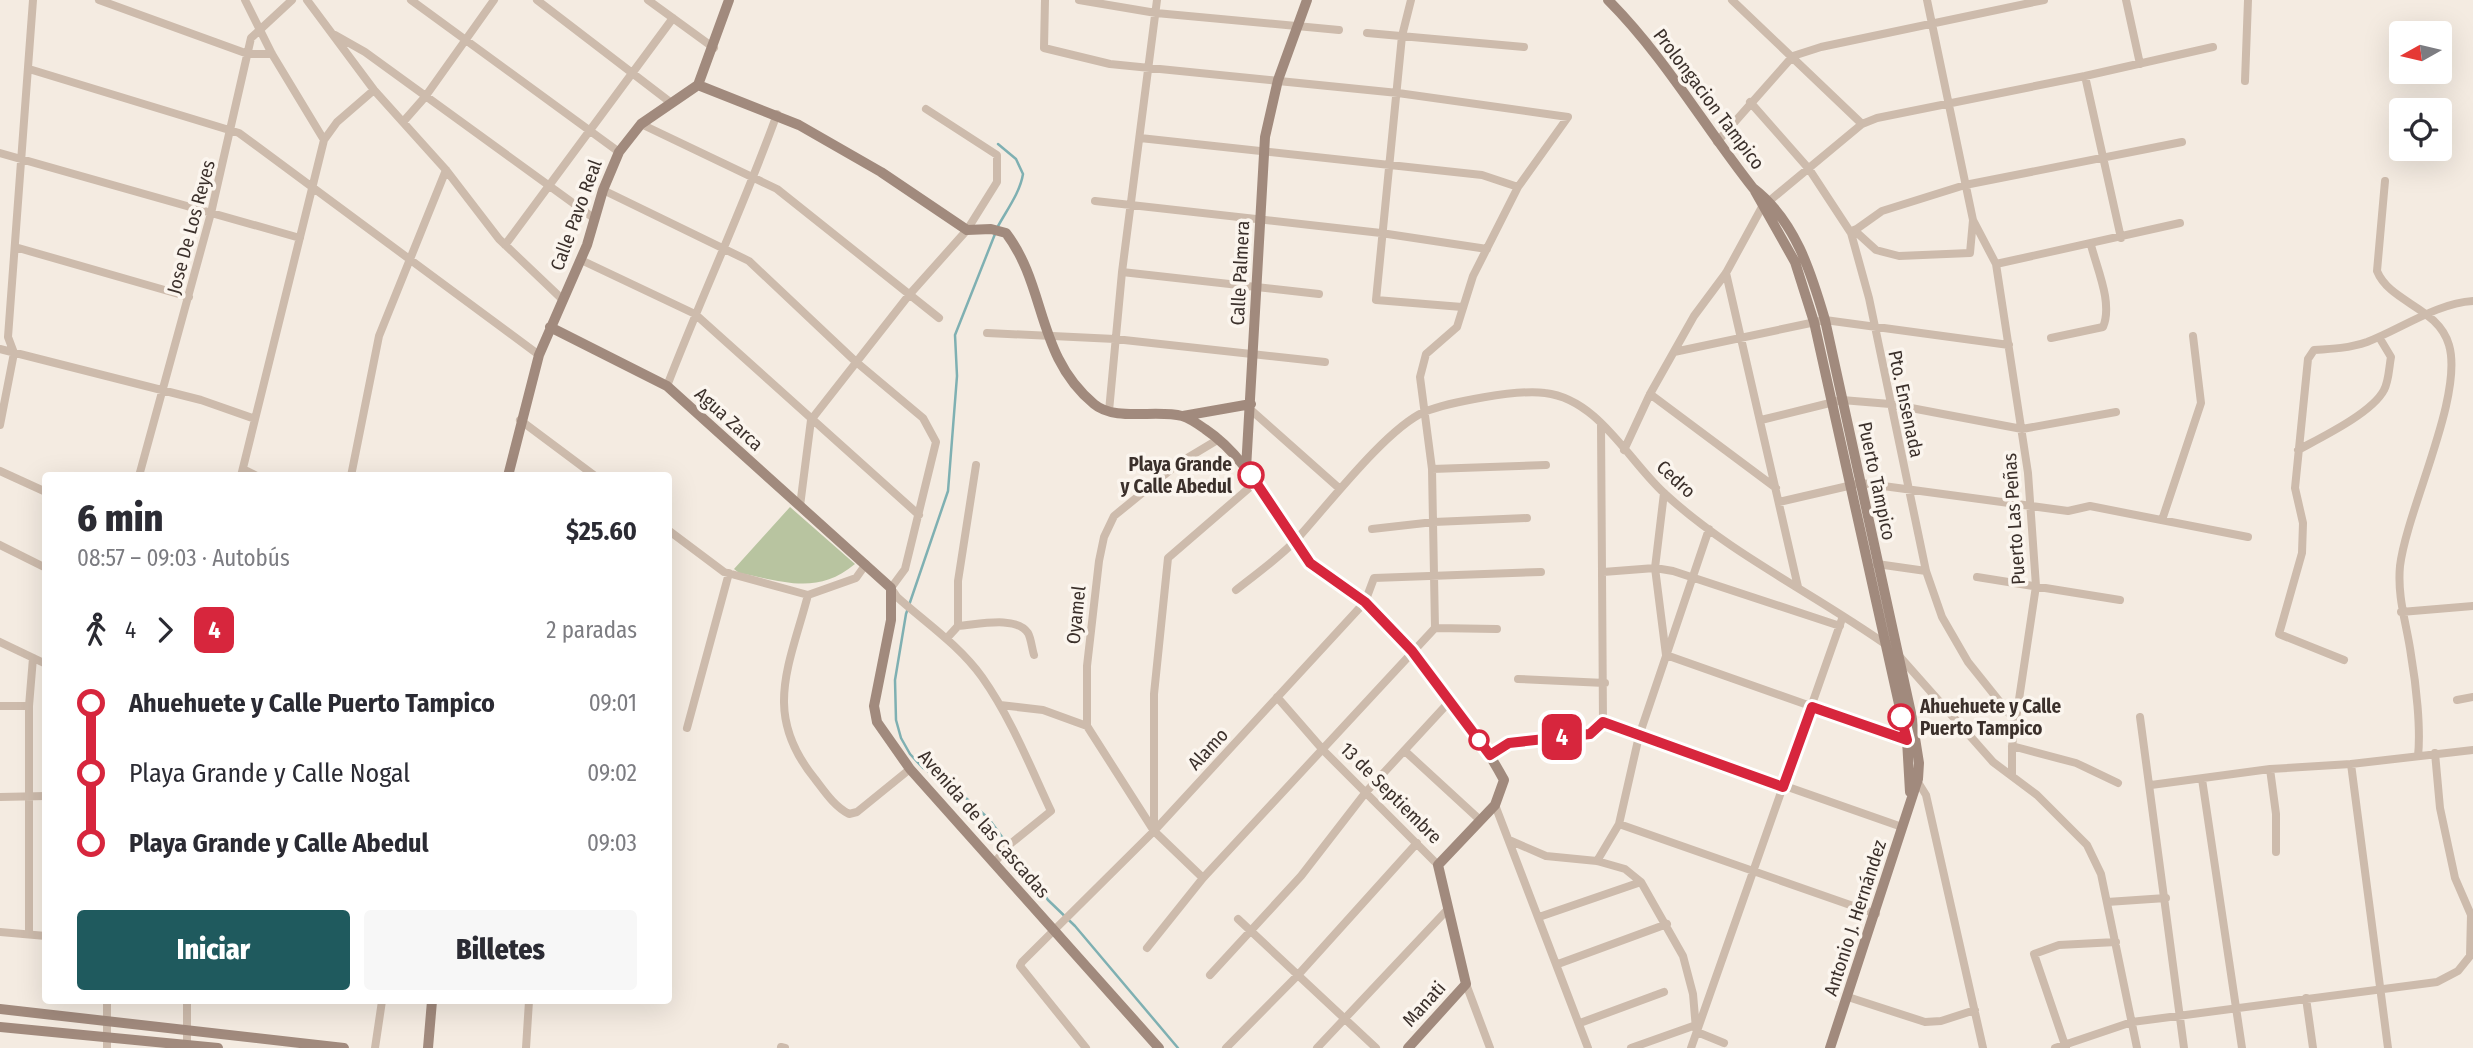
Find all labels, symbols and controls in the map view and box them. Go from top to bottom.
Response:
north arrow [2389,21,2452,84]
map controls [2389,21,2452,161]
street label: Prolongacion Tampico [1649,24,1769,174]
button: locate [2389,98,2452,161]
street label: Calle Pavo Real [545,156,607,274]
street label: Jose De Los Reyes [162,157,220,297]
street label: Calle Palmera [1226,220,1254,326]
street label: Pto. Ensenada [1883,348,1929,460]
street label: Agua Zarca [690,382,768,456]
street label: Puerto Tampico [1853,420,1901,542]
street label: Puerto Las Peñas [1998,452,2030,586]
place label: Playa Grande y Calle Abedul [1119,453,1233,498]
street label: Cedro [1652,455,1700,503]
marker: Playa Grande y Calle Abedul [1238,462,1264,488]
text: 6 min [77,495,163,541]
text: $25.60 [566,516,637,547]
text: 08:57 – 09:03 · Autobús [77,544,290,572]
street label: Oyamel [1062,585,1090,645]
icon: walk [77,611,115,649]
icon: forward [146,611,184,649]
text: 4 [125,616,136,644]
text: 4 [208,616,220,644]
text: 2 paradas [546,616,637,644]
text: Ahuehuete y Calle Puerto Tampico [129,688,495,719]
text: 09:01 [589,689,637,717]
place label: Ahuehuete y Calle Puerto Tampico [1919,695,2061,740]
marker: Ahuehuete y Calle Puerto Tampico [1888,704,1914,730]
line badge: 4 [1539,714,1585,760]
street label: Alamo [1183,723,1233,775]
text: 4 [1556,723,1568,751]
unlabelled marker [1469,730,1489,750]
street label: 13 de Septiembre [1335,737,1447,849]
street label: Avenida de las Cascadas [913,745,1055,903]
text: Playa Grande y Calle Nogal [129,758,410,789]
text: 09:02 [587,759,637,787]
text: Playa Grande y Calle Abedul [129,828,429,859]
text: 09:03 [587,829,637,857]
street label: Antonio J. Hernández [1819,837,1891,999]
button: Iniciar [77,910,350,990]
button: Billetes [364,910,637,990]
street label: Manati [1398,977,1450,1031]

